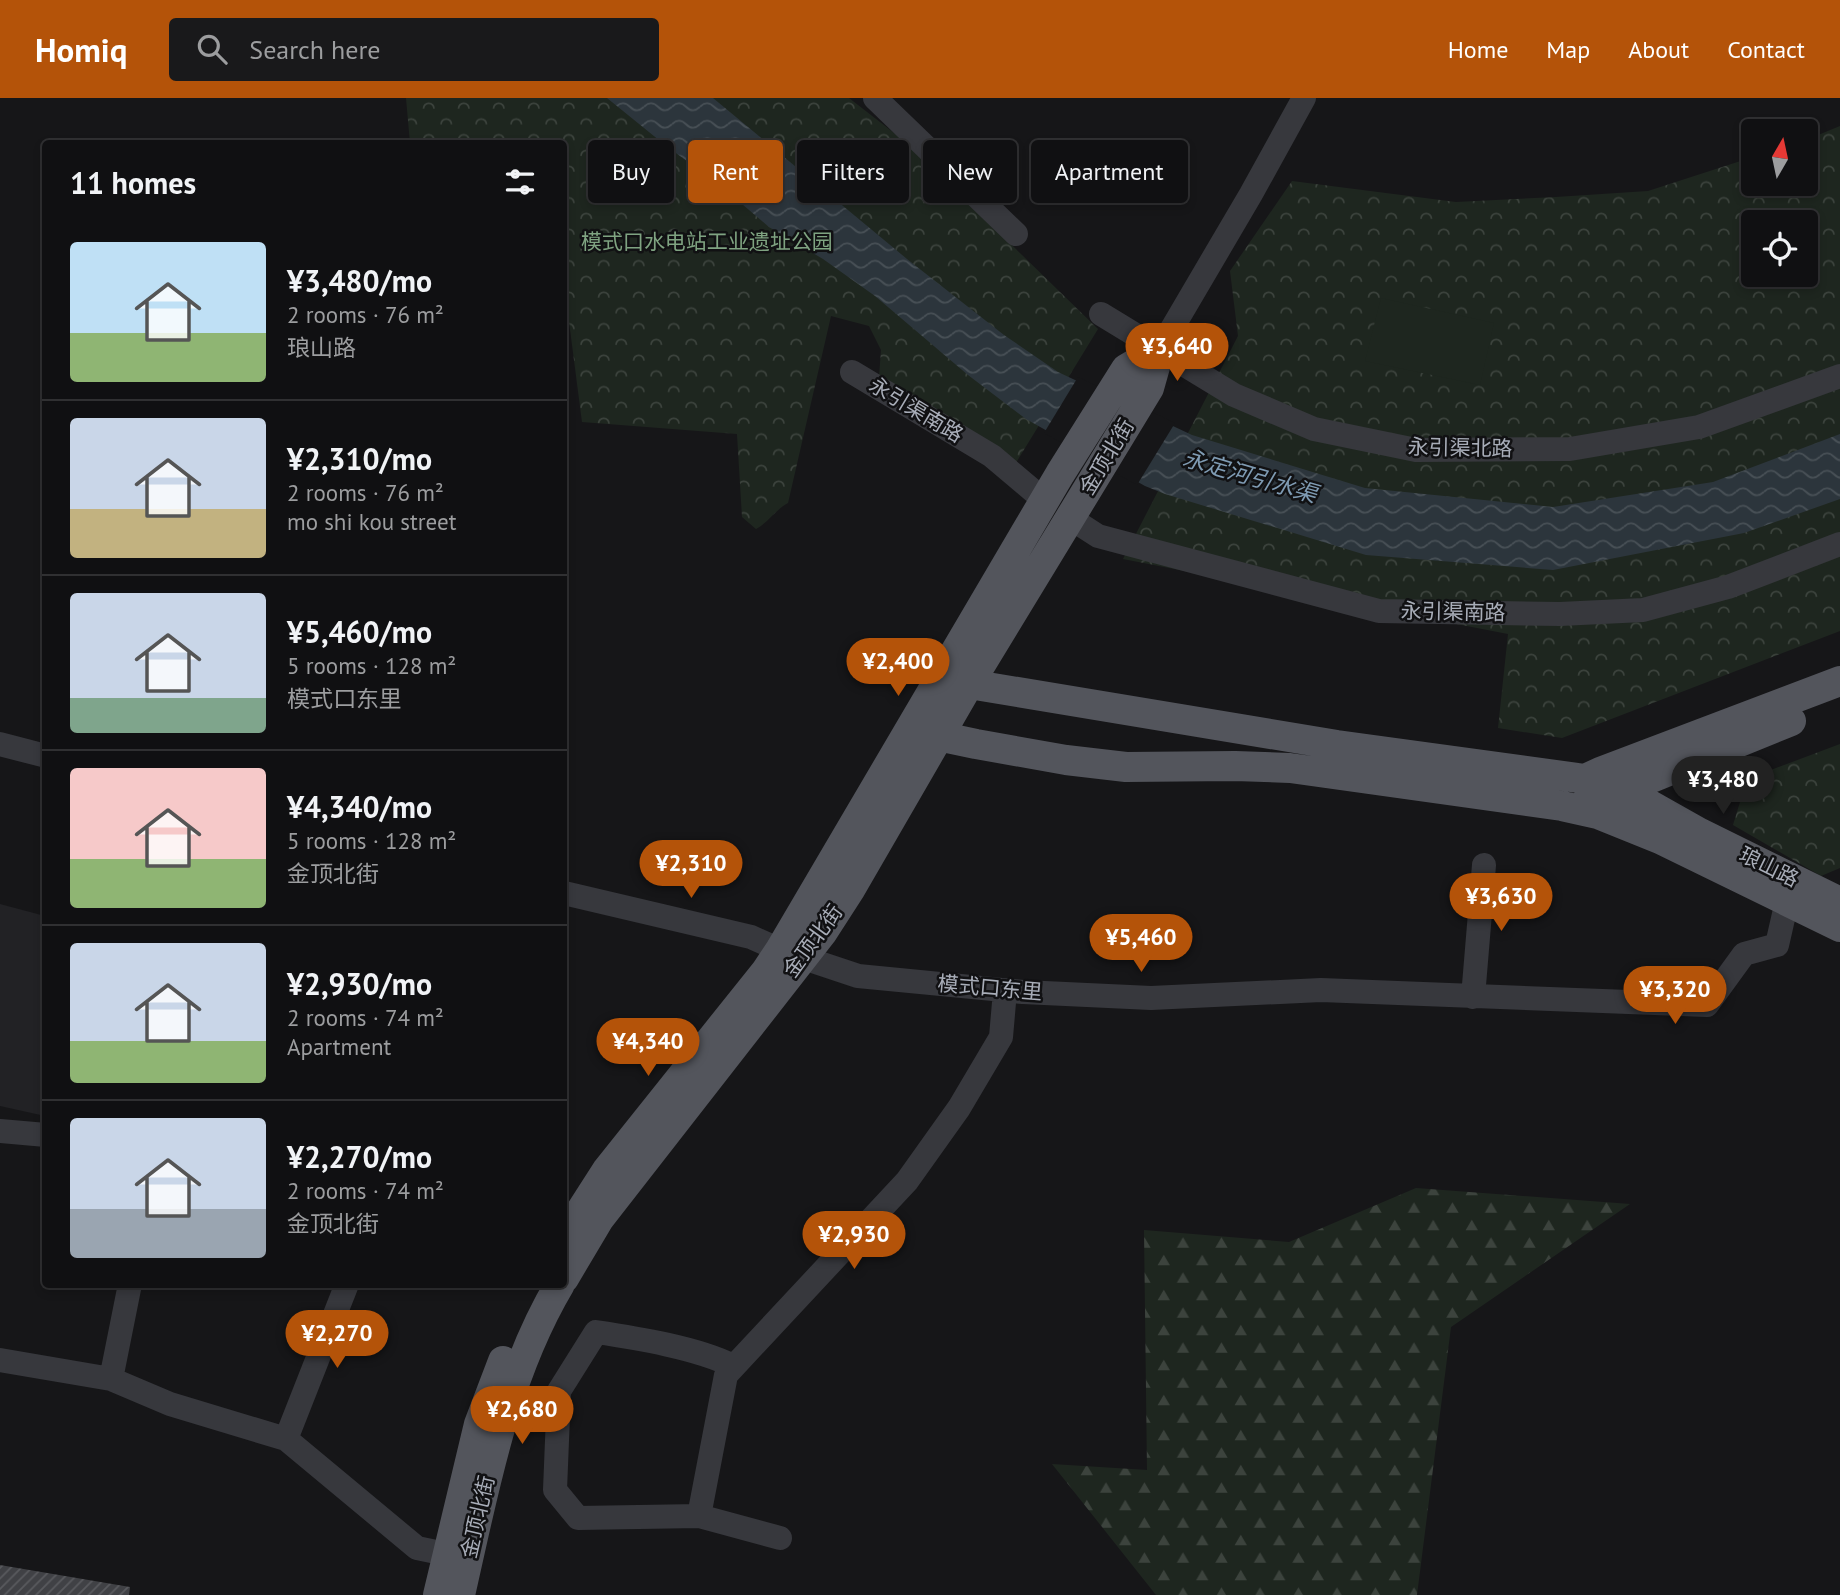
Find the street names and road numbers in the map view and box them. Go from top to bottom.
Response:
street label: 永引渠南路 [864,371,968,448]
street label: 金顶北街 [1073,414,1140,500]
street label: 永引渠北路 [1407,433,1513,462]
street label: 永引渠南路 [1400,597,1506,626]
street label: 琅山路 [1735,841,1803,892]
street label: 金顶北街 [777,899,848,983]
street label: 模式口东里 [937,969,1044,1006]
street label: 金顶北街 [455,1473,500,1561]

